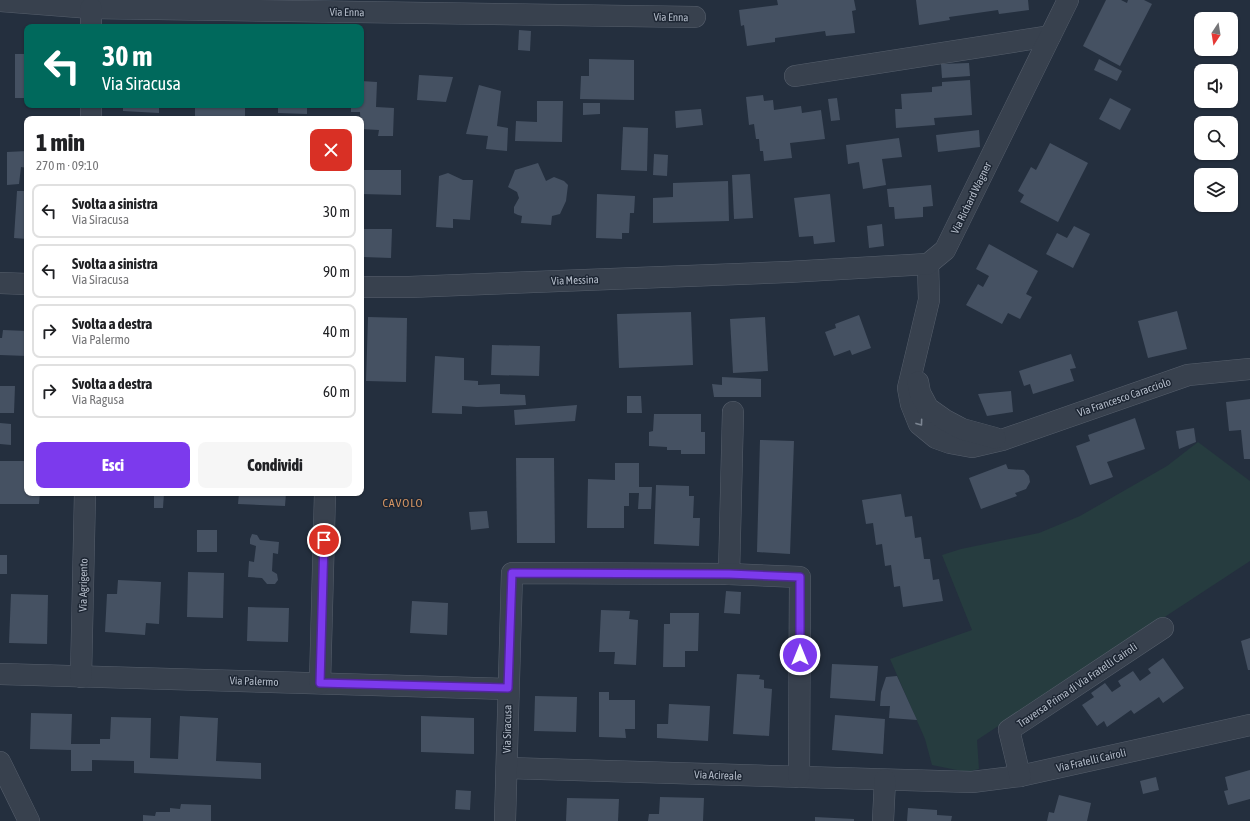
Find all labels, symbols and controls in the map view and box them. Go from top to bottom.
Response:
street label: Via Enna [329,6,365,18]
street label: Via Enna [653,11,689,23]
north arrow [1194,12,1238,56]
map controls [1194,12,1238,212]
icon: left [36,40,88,92]
text: 30 m [102,40,152,72]
button: sound [1194,64,1238,108]
text: Via Siracusa [102,73,181,94]
button: search [1194,116,1238,160]
text: 1 min [36,129,85,156]
button: close [310,129,352,171]
text: 270 m · 09:10 [36,158,99,173]
street label: Via Richard Wagner [948,160,994,236]
button: layers [1194,168,1238,212]
text: Svolta a sinistra [72,195,158,212]
icon: left [38,200,60,222]
text: 30 m [323,203,350,220]
text: Via Siracusa [72,212,129,227]
text: Svolta a sinistra [72,255,158,272]
icon: left [38,260,60,282]
text: 90 m [323,263,350,280]
text: Via Siracusa [72,272,129,287]
street label: Via Messina [551,273,599,287]
text: Svolta a destra [72,315,152,332]
icon: right [38,320,60,342]
text: 40 m [323,323,350,340]
text: Via Palermo [72,332,130,347]
text: Svolta a destra [72,375,152,392]
street label: Via Francesco Caracciolo [1076,375,1172,419]
icon: right [38,380,60,402]
text: 60 m [323,383,350,400]
text: Via Ragusa [72,392,124,407]
one-way arrow [915,419,922,426]
button: Esci [36,442,190,488]
button: Condividi [198,442,352,488]
district label: CAVOLO [382,496,424,510]
pin [307,523,341,557]
icon: arrive [313,529,335,551]
street label: Via Agrigento [77,558,89,612]
position arrow [779,634,821,676]
street label: Traversa Prima di Via Fratelli Cairoli [1015,640,1139,730]
street label: Via Palermo [229,674,279,688]
street label: Via Siracusa [501,705,513,753]
street label: Via Fratelli Cairoli [1055,746,1127,774]
street label: Via Acireale [694,768,742,782]

